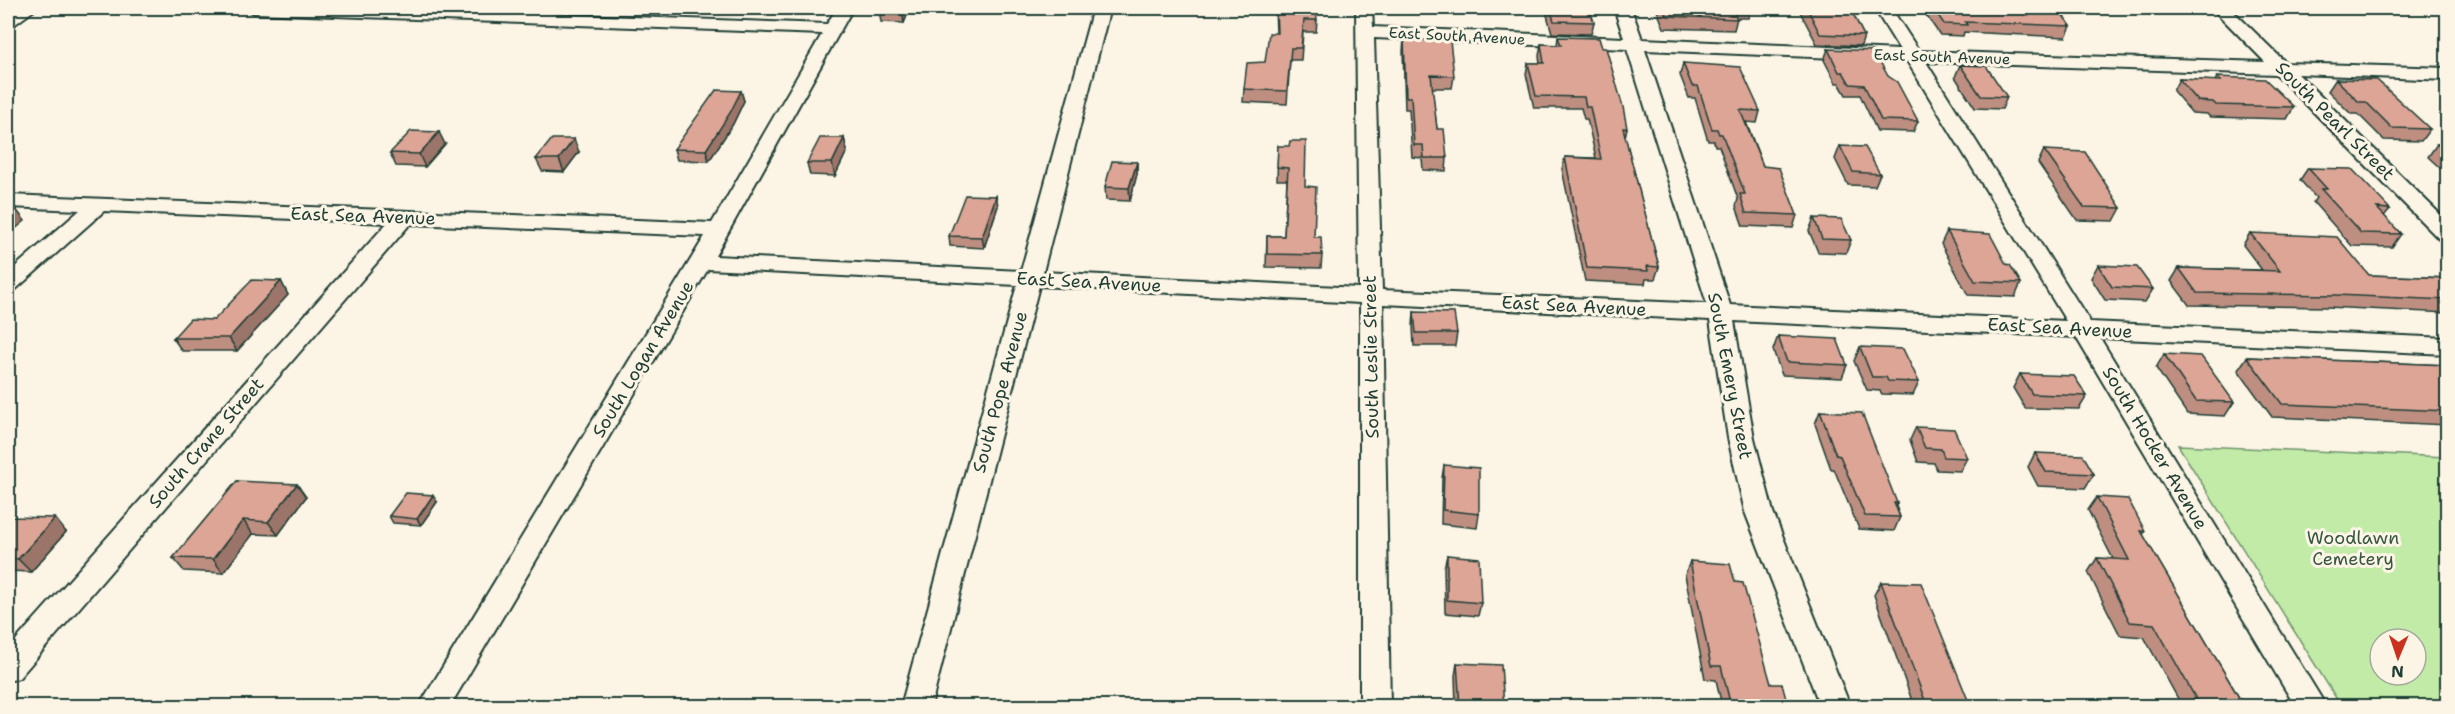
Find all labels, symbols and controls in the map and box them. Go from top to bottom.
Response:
street label: East South Avenue [1388,22,1526,50]
street label: East South Avenue [1873,45,2011,69]
street label: South Pearl Street [2270,56,2400,186]
street label: East Sea Avenue [290,201,436,231]
street label: East Sea Avenue [1016,266,1162,298]
street label: South Leslie Street [1358,275,1384,439]
street label: South Logan Avenue [587,276,699,442]
street label: East Sea Avenue [1501,290,1647,322]
street label: South Emery Street [1702,291,1758,462]
street label: South Pope Avenue [967,308,1033,476]
street label: East Sea Avenue [1987,312,2133,344]
street label: South Hocker Avenue [2097,362,2213,534]
street label: South Crane Street [143,373,269,513]
park label: Woodlawn Cemetery [2307,526,2399,571]
north arrow [2368,627,2428,687]
text: N [2391,661,2404,682]

